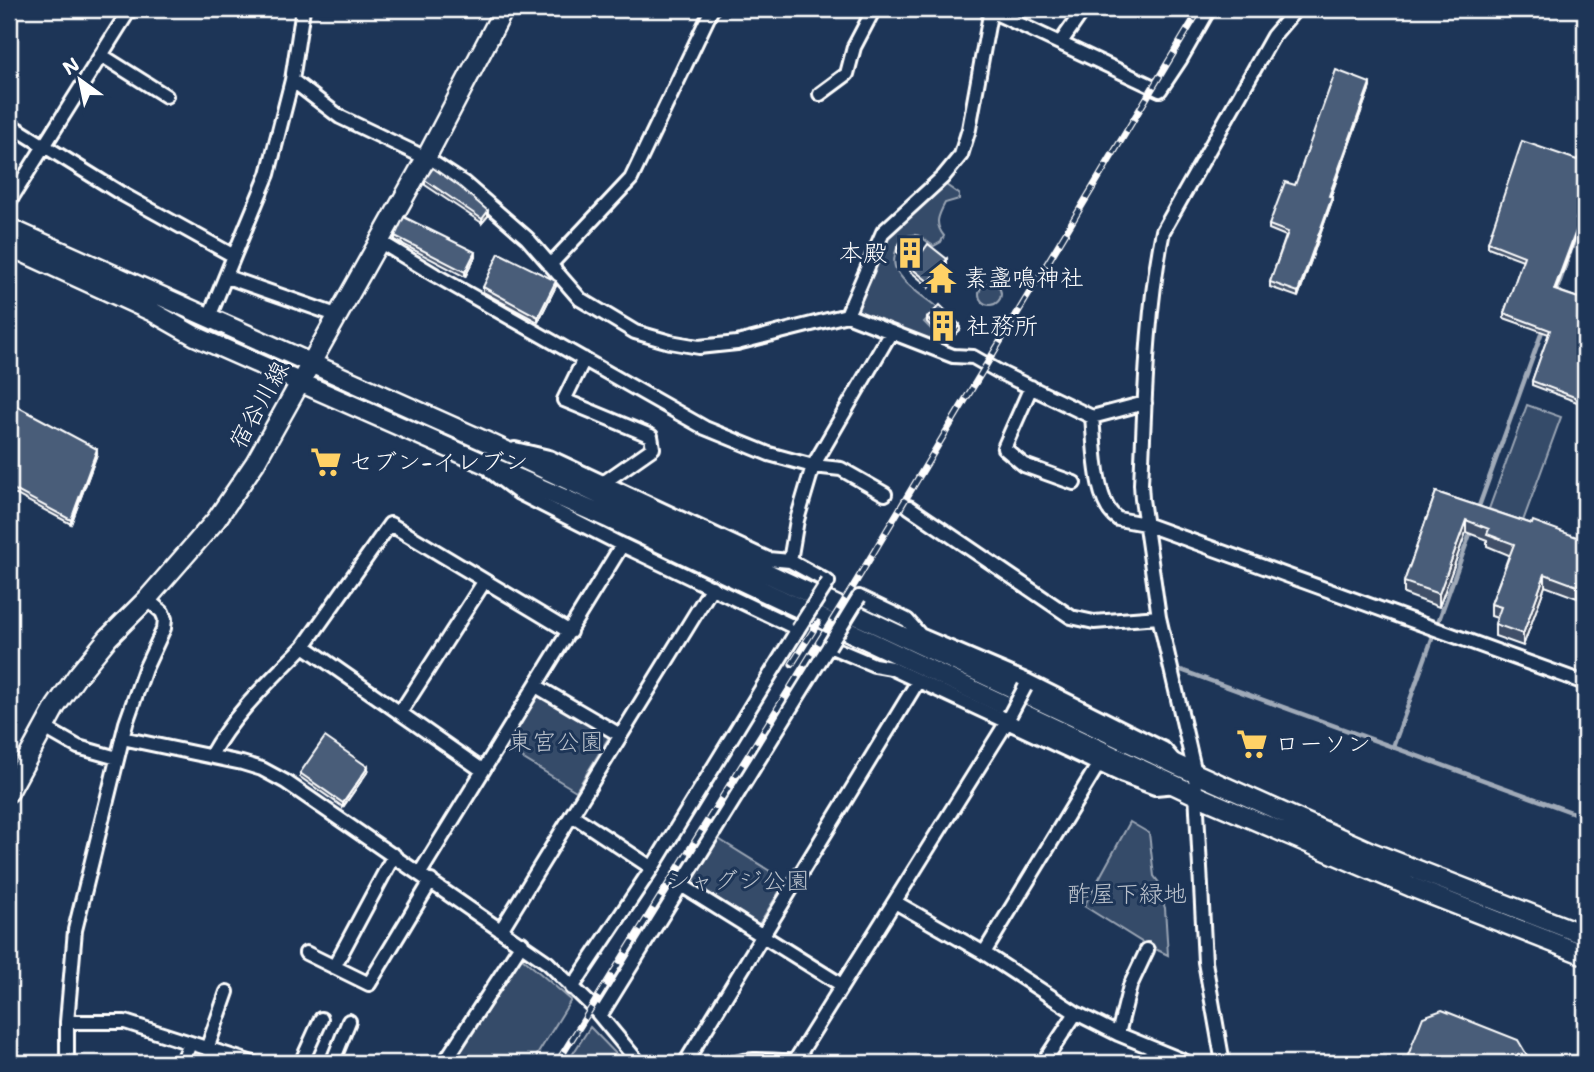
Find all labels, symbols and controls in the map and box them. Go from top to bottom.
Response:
north arrow [46,46,116,116]
text: N [58,52,84,81]
building icon: 本殿 [893,236,927,270]
place label: 本殿 [839,237,887,269]
temple icon: 素盞鳴神社 [924,261,958,295]
place label: 素盞鳴神社 [964,262,1084,294]
building icon: 社務所 [926,309,960,343]
place label: 社務所 [966,310,1038,342]
street label: 宿谷川線 [222,355,296,455]
supermarket icon: セブン-イレブン [309,445,343,479]
place label: セブン-イレブン [349,446,529,478]
park label: 東宮公園 [508,726,604,758]
supermarket icon: ローソン [1235,727,1269,761]
place label: ローソン [1275,728,1371,760]
park label: シャグジ公園 [666,865,810,897]
park label: 酢屋下緑地 [1067,878,1187,910]

